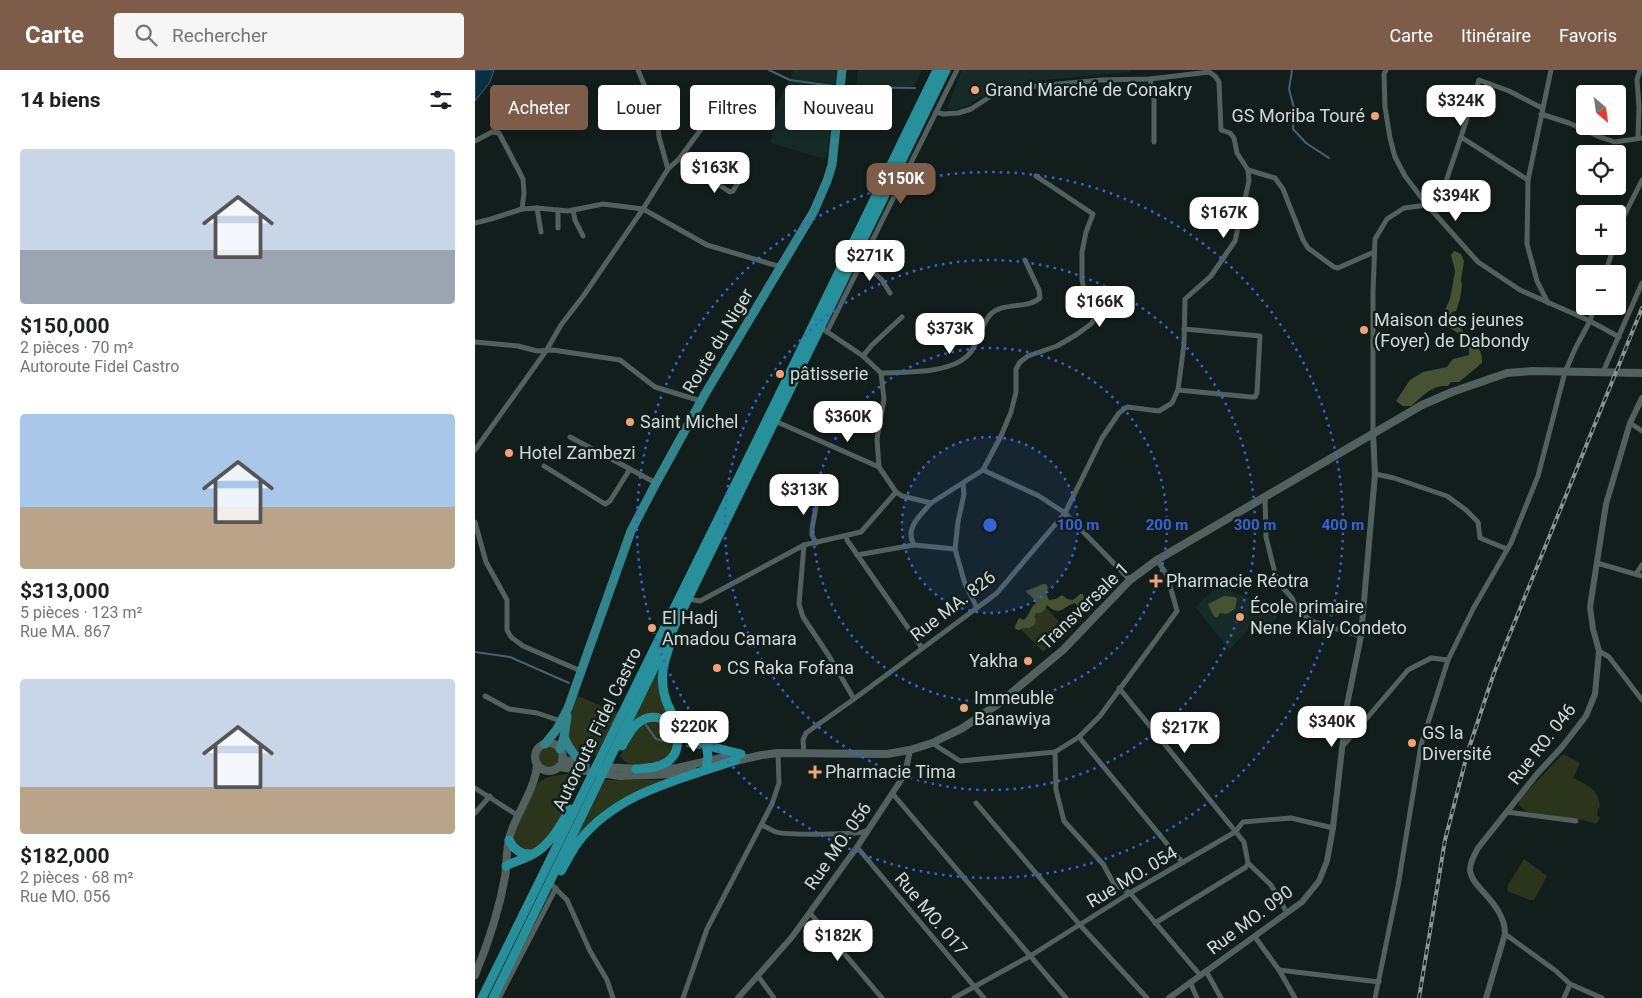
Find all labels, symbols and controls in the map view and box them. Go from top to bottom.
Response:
search box [114,13,464,58]
text: Carte [25,21,84,49]
icon: search [132,21,160,49]
text: Rechercher [172,24,267,47]
text: Carte [1390,25,1433,46]
text: Itinéraire [1461,25,1531,46]
text: Favoris [1559,25,1617,46]
place label: Grand Marché de Conakry [985,79,1192,100]
marker: Grand Marché de Conakry [969,84,981,96]
chip: Acheter [490,85,588,130]
chip: Louer [598,85,680,130]
chip: Filtres [690,85,775,130]
chip: Nouveau [785,85,892,130]
pin: $324K [1426,85,1496,127]
north arrow [1576,85,1626,135]
map controls [1576,85,1626,315]
icon: filters [427,86,455,114]
text: 14 biens [20,88,101,112]
text: $324K [1438,91,1484,110]
place label: GS Moriba Touré [1232,105,1365,126]
marker: GS Moriba Touré [1369,110,1381,122]
button: locate [1576,145,1626,195]
pin: $163K [680,152,750,194]
text: $163K [692,158,738,177]
pin: $150K [866,162,936,205]
text: $150K [878,169,924,188]
pin: $394K [1421,180,1491,222]
icon: home [193,182,283,272]
text: $394K [1433,186,1479,205]
pin: $167K [1189,196,1259,239]
text: $167K [1201,203,1247,222]
button: + [1576,205,1626,255]
pin: $271K [835,240,905,282]
text: $271K [847,246,893,265]
button: − [1576,265,1626,315]
street label: Route du Niger [678,284,757,397]
pin: $166K [1065,286,1135,328]
text: $166K [1077,292,1123,311]
place label: Maison des jeunes (Foyer) de Dabondy [1374,309,1530,352]
pin: $373K [915,312,985,355]
text: $150,000 [20,314,110,338]
text: $373K [927,319,973,338]
marker: Maison des jeunes (Foyer) de Dabondy [1358,324,1370,336]
text: 2 pièces · 70 m² [20,338,133,357]
text: Autoroute Fidel Castro [20,357,179,376]
place label: pâtisserie [790,363,868,384]
marker: pâtisserie [774,368,786,380]
pin: $360K [813,400,883,443]
text: $360K [825,407,871,426]
place label: Saint Michel [640,411,739,432]
marker: Saint Michel [624,416,636,428]
place label: Hotel Zambezi [519,442,636,463]
icon: home [193,447,283,537]
marker: Hotel Zambezi [503,447,515,459]
pin: $313K [769,474,839,516]
text: $313K [781,480,827,499]
centre of rings [981,516,999,534]
text: 100 m [1057,516,1099,534]
text: 200 m [1146,516,1188,534]
text: 300 m [1234,516,1276,534]
text: 400 m [1322,516,1364,534]
street label: Transversale 1 [1034,558,1133,654]
street label: Rue MA. 826 [906,566,999,645]
place label: Pharmacie Réotra [1166,570,1309,591]
marker: Pharmacie Réotra [1150,575,1162,587]
text: $313,000 [20,579,110,603]
place label: École primaire Nene Klaly Condeto [1250,596,1407,638]
text: 5 pièces · 123 m² [20,603,142,622]
place label: El Hadj Amadou Camara [662,607,797,649]
marker: École primaire Nene Klaly Condeto [1234,611,1246,623]
text: Rue MA. 867 [20,622,111,641]
marker: El Hadj Amadou Camara [646,622,658,634]
street label: Autoroute Fidel Castro [548,644,645,814]
place label: Yakha [969,650,1018,671]
marker: Yakha [1022,655,1034,667]
place label: CS Raka Fofana [727,657,854,678]
marker: CS Raka Fofana [711,662,723,674]
place label: Immeuble Banawiya [974,687,1054,729]
street label: Rue RO. 046 [1503,699,1580,788]
marker: Immeuble Banawiya [958,702,970,714]
pin: $340K [1297,706,1367,748]
pin: $220K [659,710,729,753]
icon: home [193,712,283,802]
pin: $217K [1150,712,1220,754]
text: $340K [1309,712,1355,731]
text: $220K [671,717,717,736]
text: $217K [1162,718,1208,737]
place label: GS la Diversité [1422,722,1492,764]
marker: GS la Diversité [1406,737,1418,749]
place label: Pharmacie Tima [825,761,956,782]
marker: Pharmacie Tima [809,766,821,778]
street label: Rue MO. 056 [800,798,875,893]
street label: Rue MO. 054 [1083,841,1181,912]
text: $182,000 [20,844,110,868]
text: 2 pièces · 68 m² [20,868,133,887]
street label: Rue MO. 017 [891,868,972,959]
street label: Rue MO. 090 [1203,881,1297,959]
text: Rue MO. 056 [20,887,110,906]
pin: $182K [803,920,873,962]
text: $182K [815,926,861,945]

